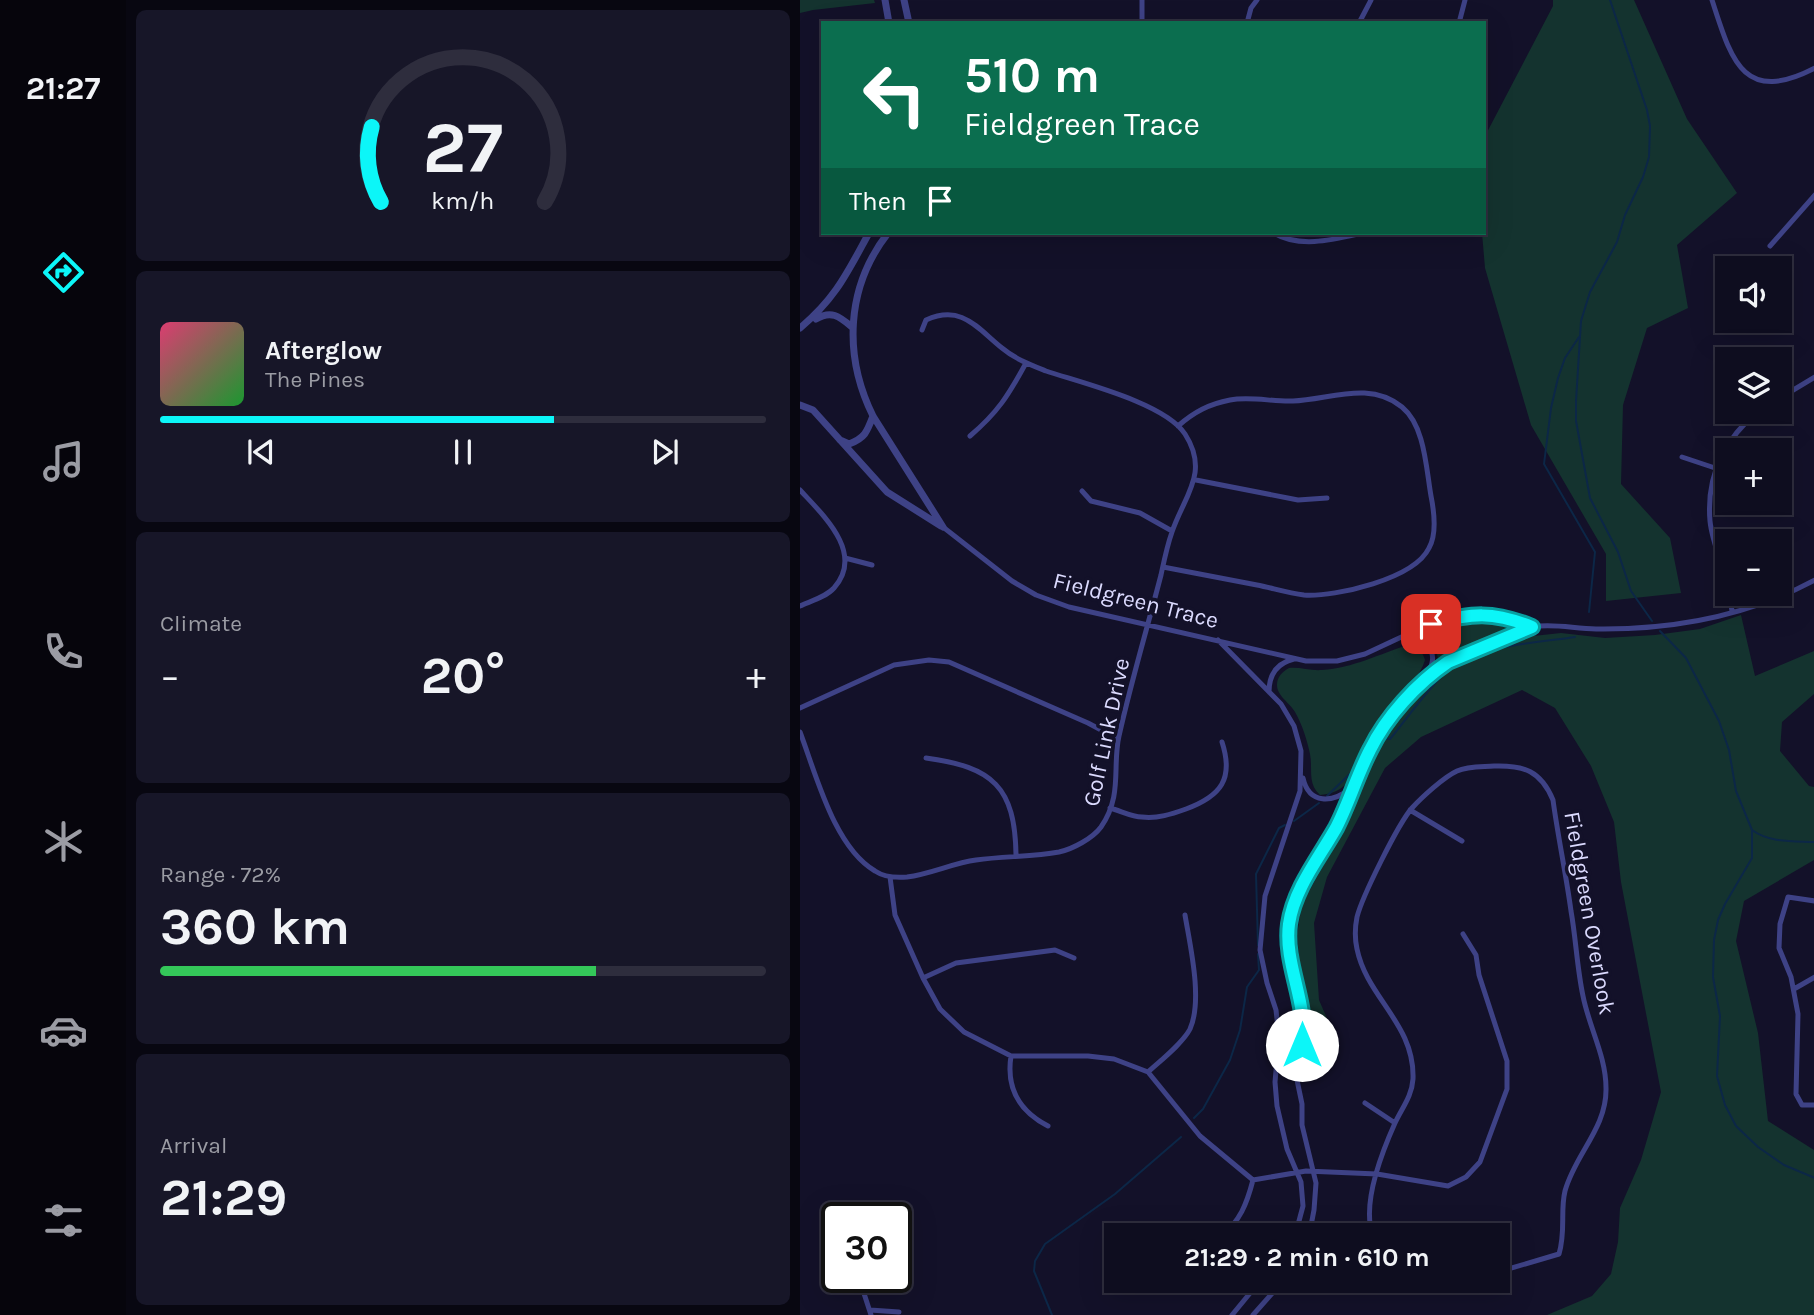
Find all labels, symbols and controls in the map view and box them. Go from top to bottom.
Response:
text: 510 m [964,47,1100,104]
icon: left [849,49,940,140]
text: 21:27 [26,70,100,107]
text: 27 [423,105,503,190]
text: Fieldgreen Trace [964,106,1200,143]
icon: arrive [921,182,959,220]
text: km/h [431,185,495,214]
text: Then [849,186,907,217]
icon: directions [39,248,88,297]
map controls [1715,256,1792,606]
button: sound [1715,256,1792,333]
text: Afterglow [265,335,382,366]
button: layers [1715,347,1792,424]
text: The Pines [265,366,365,393]
icon: previous [242,433,280,471]
icon: pause [444,433,482,471]
icon: next [646,433,684,471]
icon: music [39,437,88,486]
button: + [1715,438,1792,515]
button: − [1715,529,1792,606]
street label: Fieldgreen Trace [1050,567,1221,634]
pin [1401,594,1461,654]
icon: arrive [1412,605,1450,643]
text: Climate [160,610,242,637]
icon: phone [39,627,88,676]
text: 20° [421,645,505,706]
text: − [160,654,180,699]
text: + [746,654,766,699]
street label: Golf Link Drive [1078,656,1135,809]
street label: Fieldgreen Overlook [1558,809,1621,1017]
icon: climate [39,817,88,866]
text: Range · 72% [160,861,281,888]
text: 360 km [160,896,350,957]
icon: car [39,1006,88,1055]
position arrow [1265,1008,1339,1082]
text: Arrival [160,1132,227,1159]
text: 21:29 [160,1167,287,1228]
icon: filters [39,1196,88,1245]
speed limit sign: 30 [821,1202,912,1293]
text: 21:29 · 2 min · 610 m [1184,1242,1430,1273]

